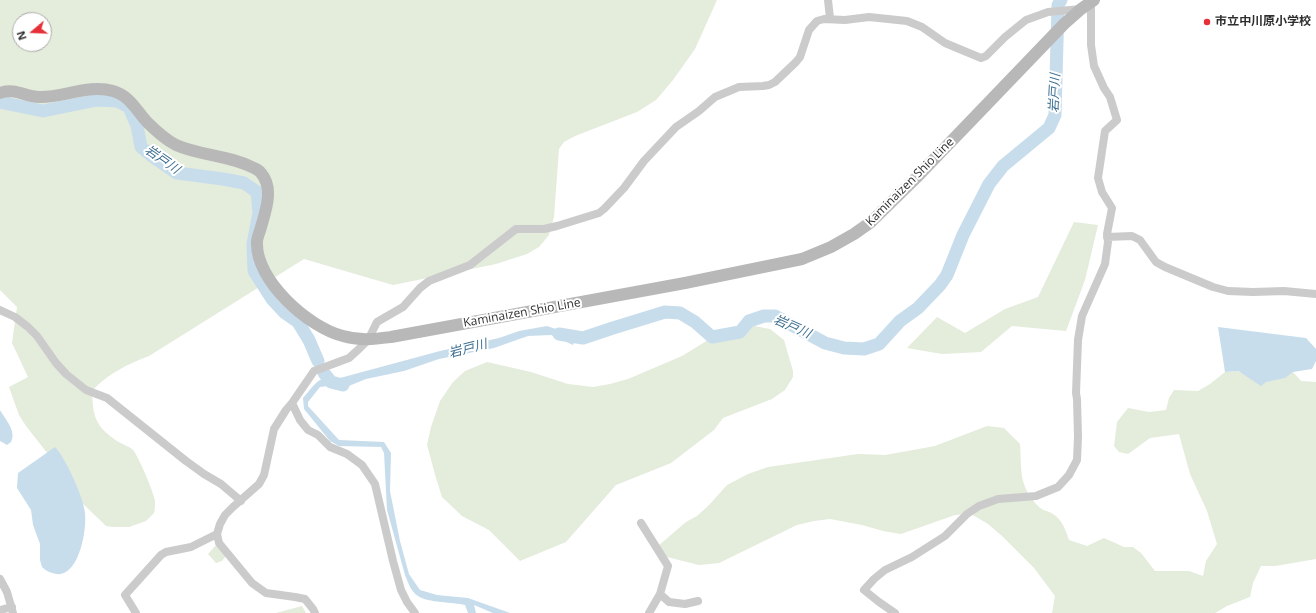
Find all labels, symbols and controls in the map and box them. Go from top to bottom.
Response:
north arrow [12,12,52,52]
place label: 市立中川原小学校 [1215,15,1311,29]
marker: 市立中川原小学校 [1202,17,1212,27]
text: N [13,29,30,42]
water label: 岩戸川 [1046,73,1064,113]
street label: Kaminaizen Shio Line [863,135,957,229]
water label: 岩戸川 [142,142,182,178]
street label: Kaminaizen Shio Line [462,296,582,330]
water label: 岩戸川 [771,312,813,342]
water label: 岩戸川 [447,336,489,362]

